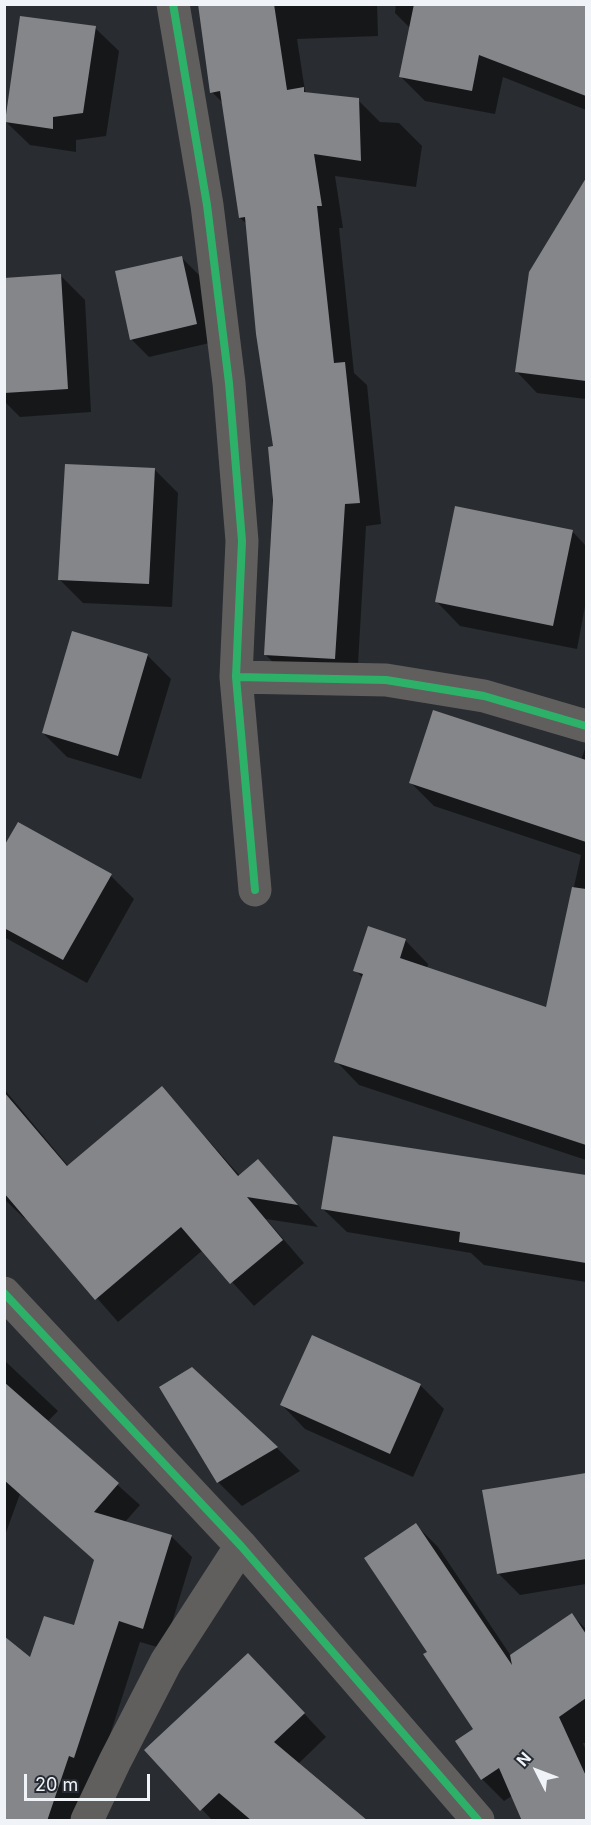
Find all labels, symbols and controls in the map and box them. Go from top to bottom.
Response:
north arrow [507,1741,567,1801]
text: N [512,1748,535,1770]
scale bar [27,1762,153,1800]
text: 20 m [35,1774,78,1795]

